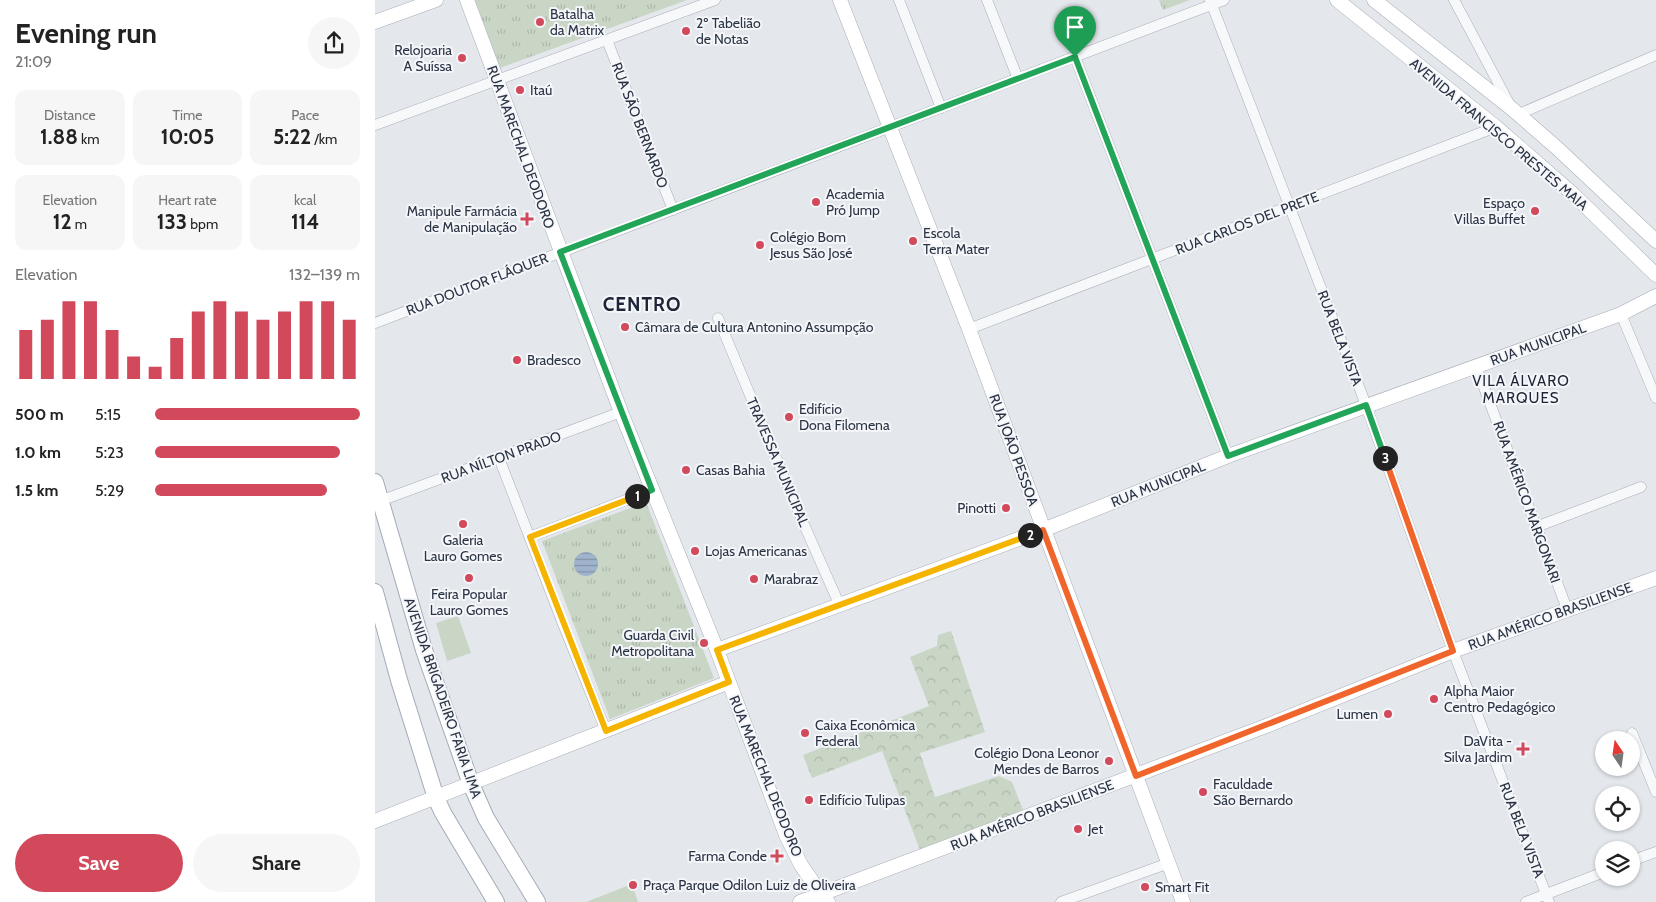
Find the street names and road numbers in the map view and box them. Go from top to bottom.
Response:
street label: AVENIDA FRANCISCO PRESTES MAIA [1406,54,1592,214]
street label: RUA SÃO BERNARDO [608,60,672,191]
street label: RUA MARECHAL DEODORO [483,63,559,231]
street label: RUA CARLOS DEL PRETE [1173,187,1321,259]
street label: RUA DOUTOR FLÁQUER [403,248,551,319]
street label: RUA BELA VISTA [1314,288,1367,389]
street label: RUA MUNICIPAL [1488,318,1588,370]
street label: RUA JOÃO PESSOA [985,391,1043,509]
street label: TRAVESSA MUNICIPAL [743,395,813,529]
street label: RUA AMÉRICO MARGONARI [1489,418,1565,586]
street label: RUA NÍLTON PRADO [438,427,564,487]
street label: RUA MUNICIPAL [1108,457,1208,511]
street label: RUA AMÉRICO BRASILIENSE [1465,578,1635,654]
street label: AVENIDA BRIGADEIRO FARIA LIMA [400,595,486,801]
street label: RUA MARECHAL DEODORO [725,693,807,859]
street label: RUA AMÉRICO BRASILIENSE [948,775,1116,854]
street label: RUA BELA VISTA [1496,780,1549,881]

